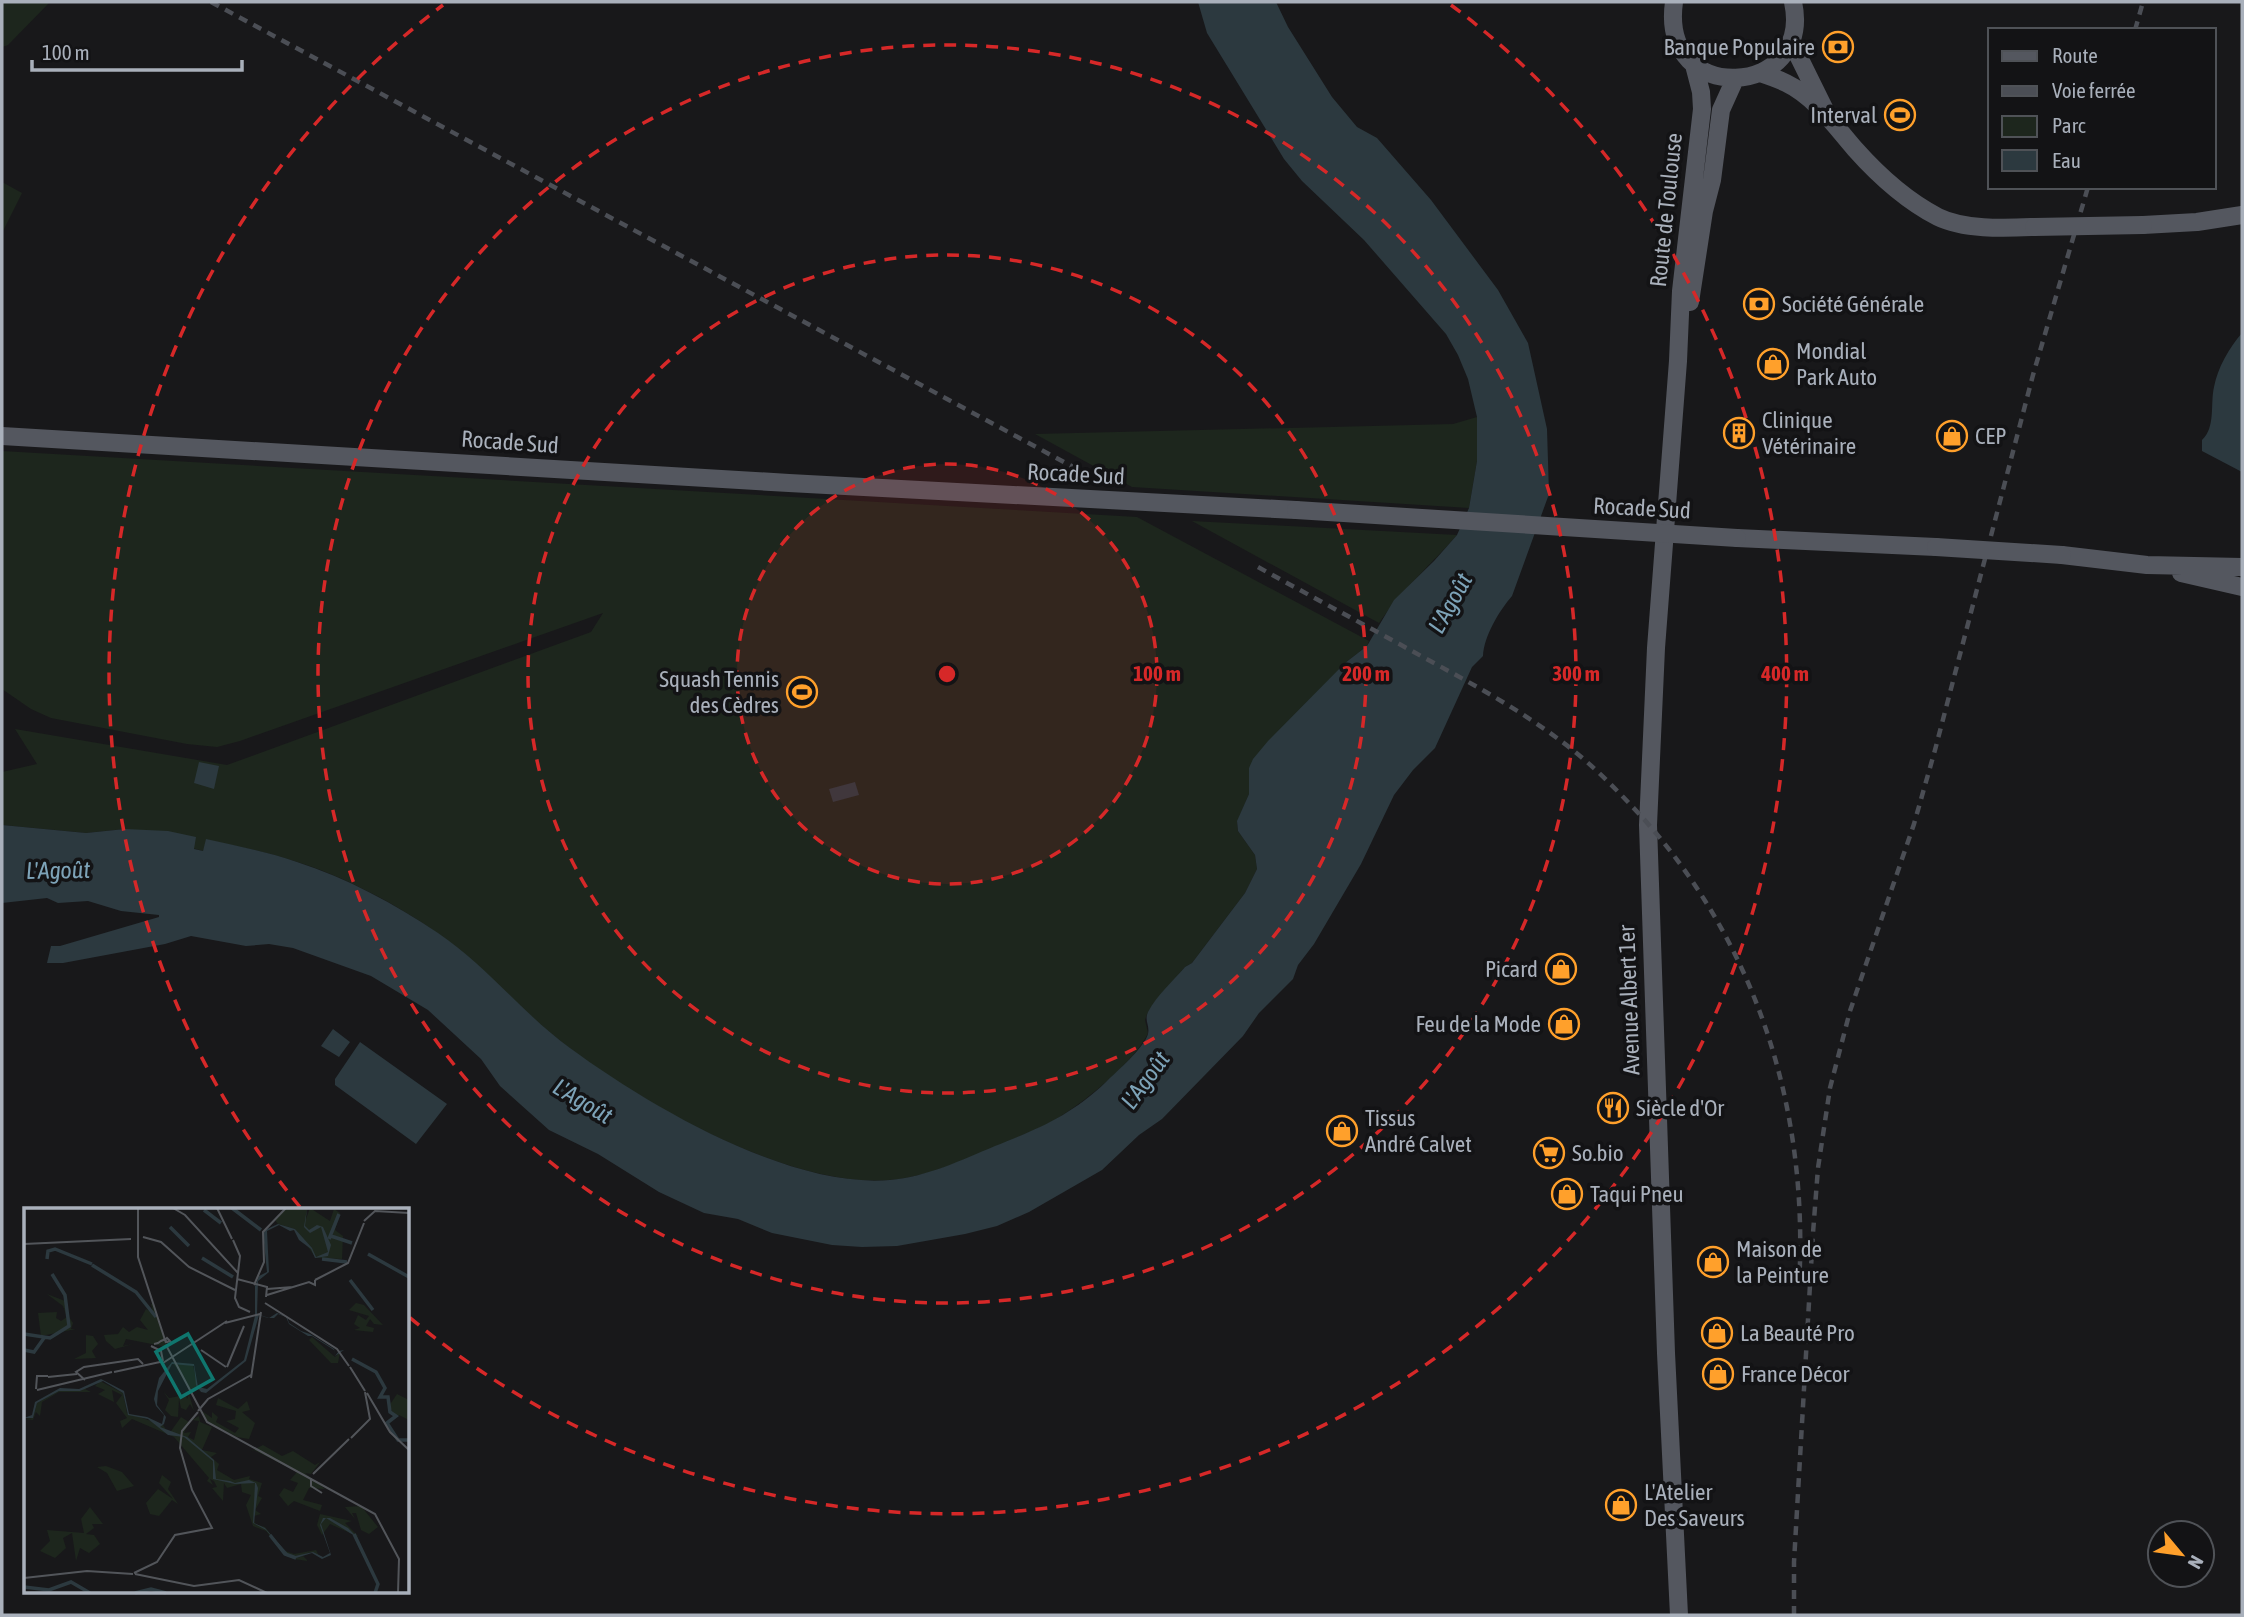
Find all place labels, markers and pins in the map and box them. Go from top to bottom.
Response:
bank icon: Banque Populaire [1821,30,1855,64]
place label: Banque Populaire [1663,34,1815,60]
sports icon: Interval [1883,98,1917,132]
place label: Interval [1810,102,1877,128]
bank icon: Société Générale [1742,287,1776,321]
place label: Société Générale [1782,291,1924,317]
place label: Mondial Park Auto [1796,338,1877,390]
shop icon: Mondial Park Auto [1756,347,1790,381]
place label: Clinique Vétérinaire [1762,407,1856,459]
building icon: Clinique Vétérinaire [1722,416,1756,450]
shop icon: CEP [1935,419,1969,453]
place label: CEP [1975,423,2006,449]
centre of rings [935,662,959,686]
place label: Squash Tennis des Cèdres [659,666,779,718]
sports icon: Squash Tennis des Cèdres [785,675,819,709]
shop icon: Picard [1544,952,1578,986]
place label: Picard [1485,956,1538,982]
shop icon: Feu de la Mode [1547,1007,1581,1041]
place label: Feu de la Mode [1415,1011,1541,1037]
restaurant icon: Siècle d'Or [1596,1091,1630,1125]
place label: Siècle d'Or [1636,1095,1725,1121]
place label: Tissus André Calvet [1365,1105,1472,1157]
shop icon: Tissus André Calvet [1325,1114,1359,1148]
supermarket icon: So.bio [1532,1136,1566,1170]
place label: So.bio [1572,1140,1624,1166]
shop icon: Taqui Pneu [1550,1177,1584,1211]
place label: Taqui Pneu [1590,1181,1684,1207]
place label: Maison de la Peinture [1736,1236,1829,1288]
shop icon: Maison de la Peinture [1696,1245,1730,1279]
shop icon: La Beauté Pro [1700,1316,1734,1350]
place label: La Beauté Pro [1740,1320,1855,1346]
shop icon: France Décor [1701,1357,1735,1391]
place label: France Décor [1741,1361,1851,1387]
place label: L'Atelier Des Saveurs [1644,1479,1745,1531]
shop icon: L'Atelier Des Saveurs [1604,1488,1638,1522]

